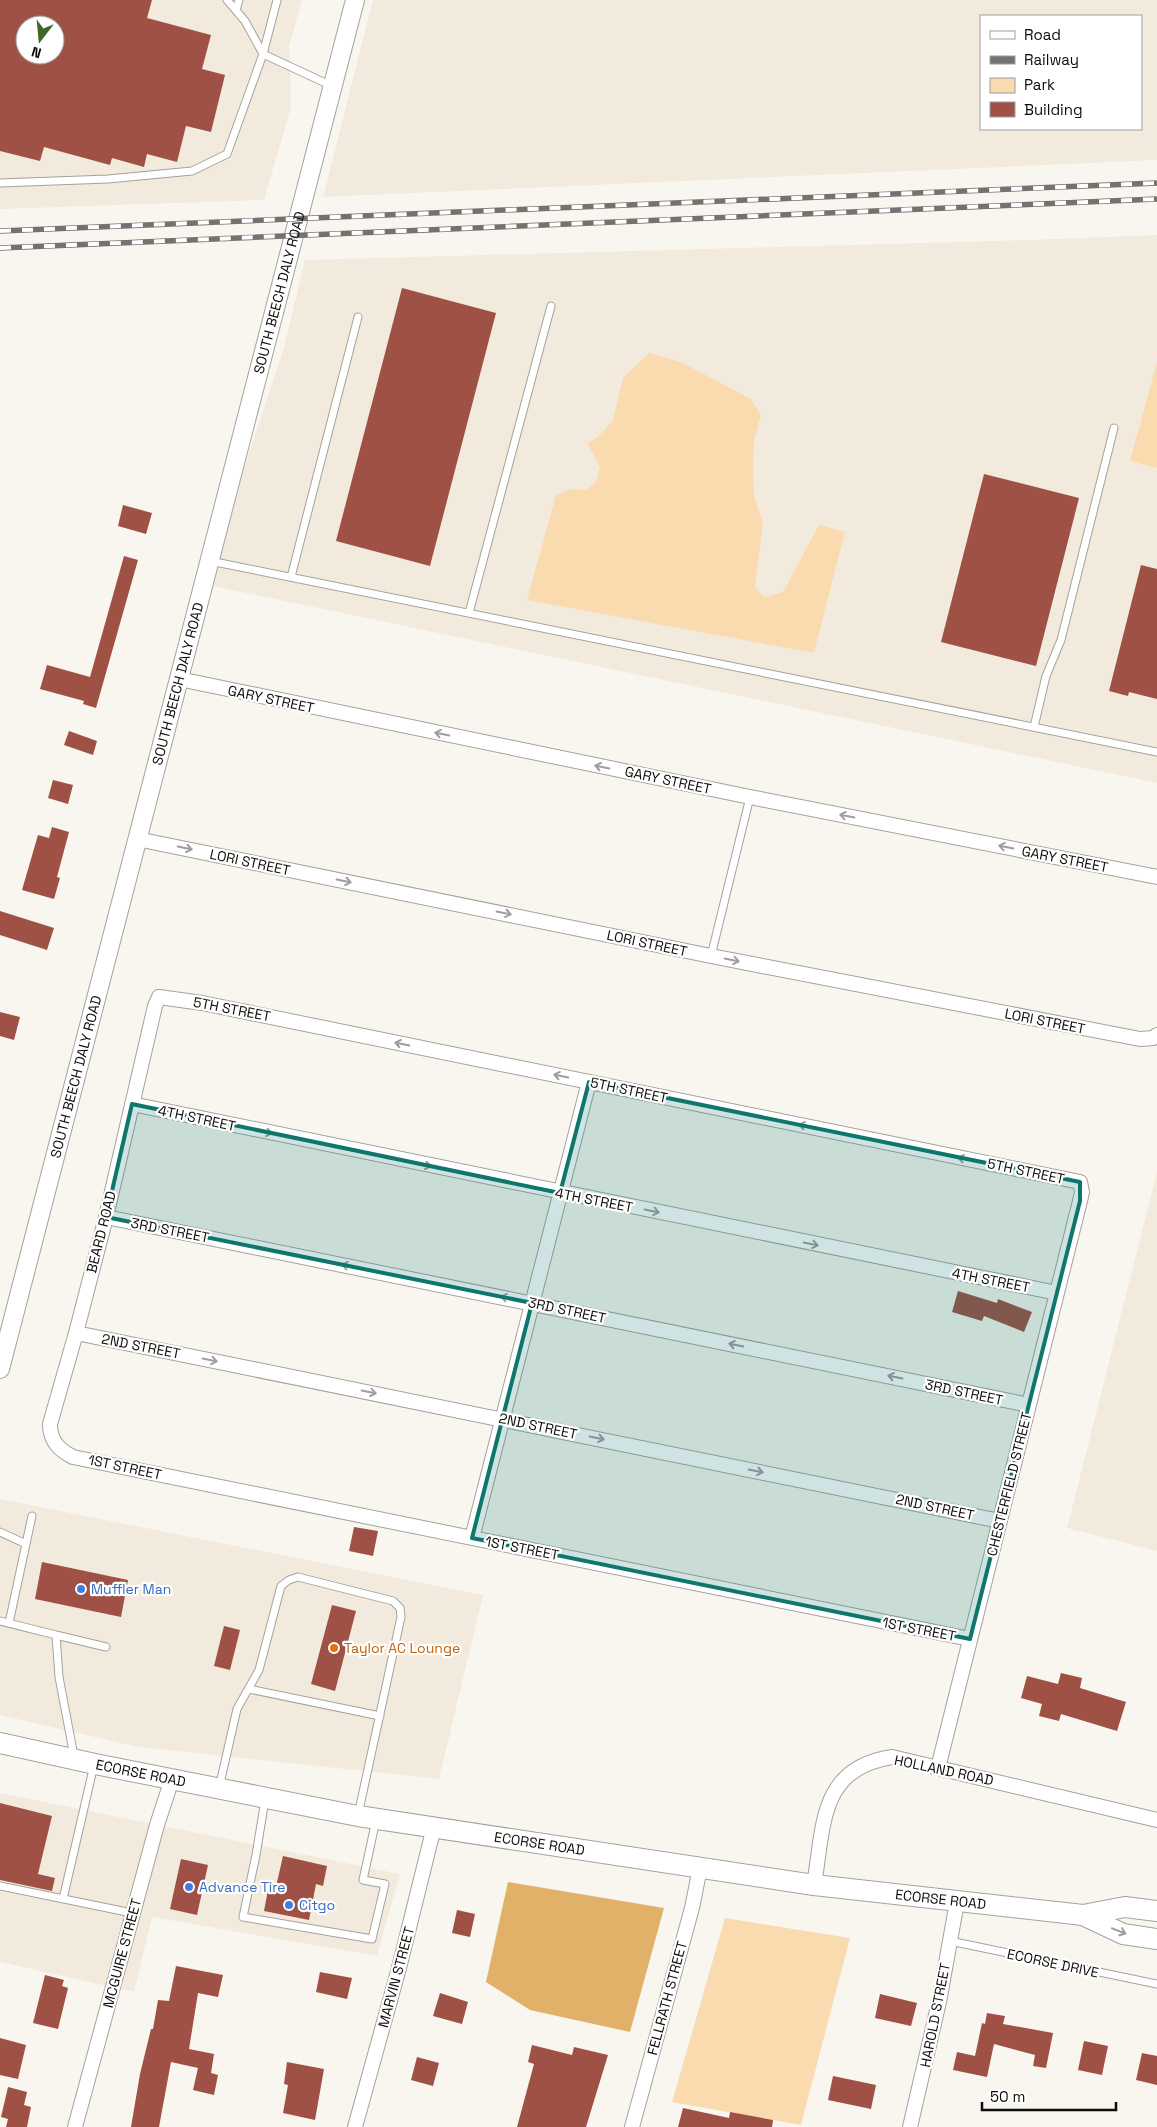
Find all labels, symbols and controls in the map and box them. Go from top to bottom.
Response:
north arrow [15,15,65,65]
legend [980,15,1142,130]
text: Road [1024,25,1061,44]
text: N [29,43,43,62]
text: Railway [1024,50,1079,69]
text: Park [1024,75,1055,94]
text: Building [1024,100,1083,119]
street label: SOUTH BEECH DALY ROAD [249,209,309,376]
street label: SOUTH BEECH DALY ROAD [148,600,207,767]
street label: GARY STREET [226,681,316,717]
one-way arrow [435,729,451,738]
one-way arrow [594,762,610,771]
street label: GARY STREET [623,762,713,798]
one-way arrow [839,811,855,821]
one-way arrow [999,842,1015,852]
street label: GARY STREET [1020,842,1110,876]
one-way arrow [177,844,193,854]
street label: LORI STREET [208,845,292,879]
one-way arrow [336,877,352,886]
one-way arrow [495,909,511,919]
street label: LORI STREET [605,926,689,960]
one-way arrow [723,955,739,965]
street label: SOUTH BEECH DALY ROAD [46,993,106,1160]
street label: 5TH STREET [192,993,272,1025]
street label: LORI STREET [1003,1004,1087,1038]
one-way arrow [394,1038,410,1048]
one-way arrow [554,1071,570,1080]
street label: 5TH STREET [589,1073,669,1107]
street label: 4TH STREET [156,1101,238,1135]
one-way arrow [799,1121,815,1130]
one-way arrow [257,1127,273,1137]
one-way arrow [958,1153,974,1163]
street label: 5TH STREET [986,1154,1066,1188]
one-way arrow [416,1160,432,1170]
street label: 4TH STREET [554,1184,634,1216]
street label: BEARD ROAD [82,1189,120,1275]
one-way arrow [644,1207,660,1217]
street label: 3RD STREET [129,1214,211,1246]
one-way arrow [803,1239,819,1249]
one-way arrow [341,1261,357,1270]
street label: 4TH STREET [951,1264,1031,1296]
one-way arrow [501,1293,517,1303]
street label: 3RD STREET [526,1293,608,1327]
street label: 2ND STREET [100,1330,182,1362]
one-way arrow [728,1340,744,1349]
one-way arrow [201,1356,217,1365]
one-way arrow [888,1372,904,1382]
street label: 3RD STREET [923,1375,1005,1409]
one-way arrow [361,1388,377,1398]
street label: 2ND STREET [497,1409,579,1443]
street label: CHESTERFIELD STREET [982,1410,1036,1558]
one-way arrow [588,1434,604,1444]
street label: 1ST STREET [87,1450,163,1484]
one-way arrow [748,1467,764,1476]
street label: 2ND STREET [894,1490,976,1524]
street label: 1ST STREET [484,1532,560,1564]
place label: Muffler Man [91,1580,171,1598]
marker: Muffler Man [75,1583,87,1595]
street label: 1ST STREET [881,1613,957,1645]
place label: Taylor AC Lounge [344,1639,460,1657]
marker: Taylor AC Lounge [328,1642,340,1654]
street label: HOLLAND ROAD [893,1751,995,1789]
street label: ECORSE ROAD [94,1755,187,1791]
street label: ECORSE ROAD [493,1828,586,1859]
place label: Advance Tire [199,1878,286,1896]
marker: Advance Tire [183,1881,195,1893]
street label: ECORSE ROAD [894,1885,987,1913]
street label: MCGUIRE STREET [99,1896,145,2010]
place label: Citgo [299,1896,335,1914]
marker: Citgo [283,1899,295,1911]
street label: MARVIN STREET [374,1925,418,2029]
one-way arrow [1111,1927,1126,1936]
street label: FELLRATH STREET [643,1939,691,2057]
street label: ECORSE DRIVE [1006,1945,1101,1982]
street label: HAROLD STREET [916,1961,954,2069]
scale bar [982,2080,1116,2112]
text: 50 m [990,2087,1025,2106]

